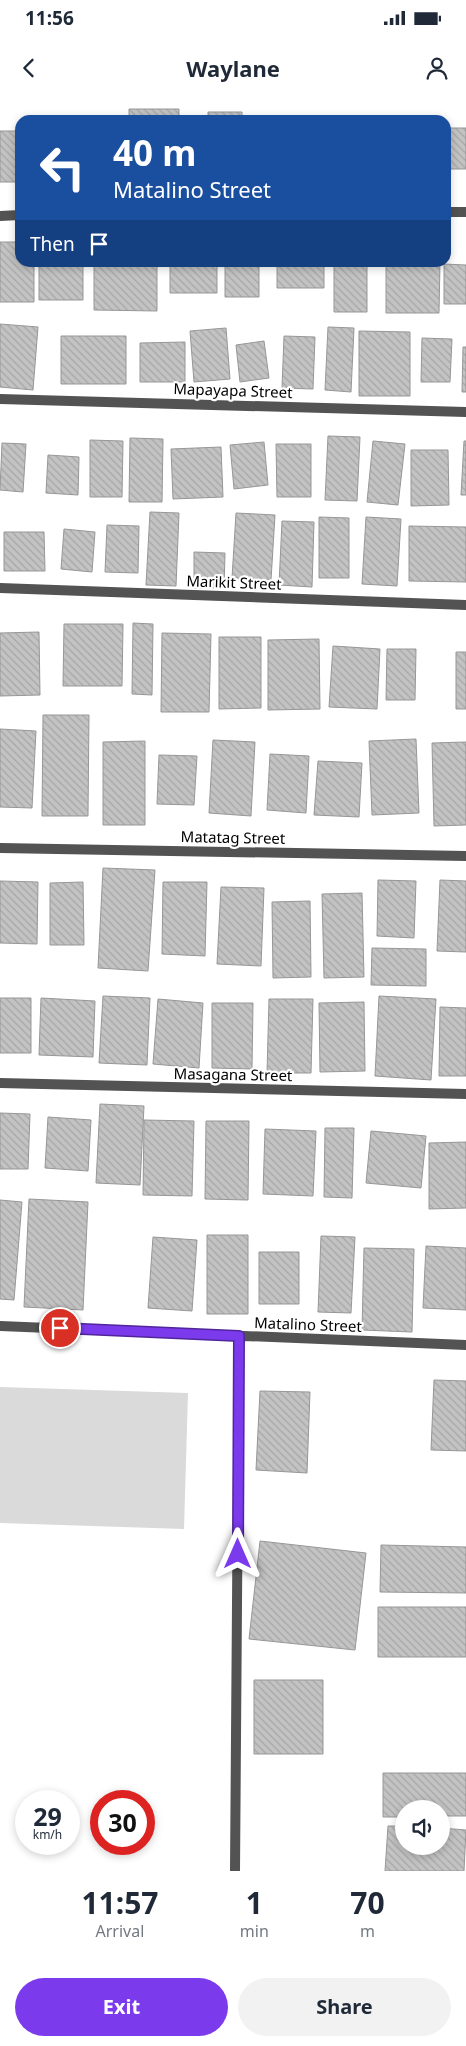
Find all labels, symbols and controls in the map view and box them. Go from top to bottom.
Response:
text: 11:56 [25,5,74,31]
text: Waylane [186,53,280,83]
icon: back [15,54,43,82]
icon: person [423,54,451,82]
text: 40 m [113,129,196,176]
icon: left [30,135,95,200]
text: Matalino Street [113,174,271,204]
icon: arrive [85,230,113,258]
text: Then [30,231,75,257]
street label: Mapayapa Street [173,378,293,402]
street label: Marikit Street [186,570,282,594]
street label: Matatag Street [180,826,286,848]
street label: Masagana Street [173,1063,293,1085]
pin [39,1307,81,1349]
street label: Matalino Street [254,1312,363,1336]
icon: arrive [46,1314,74,1342]
position arrow [211,1527,263,1579]
speed limit sign: 30 [90,1790,155,1855]
text: 29 [33,1799,62,1833]
map controls [395,1800,450,1855]
button: sound [395,1800,450,1855]
text: km/h [33,1826,62,1843]
text: 11:57 [81,1882,158,1923]
text: 1 [246,1882,263,1923]
text: 70 [350,1882,385,1923]
text: Arrival [96,1920,144,1942]
text: min [240,1920,269,1942]
text: m [360,1920,375,1942]
button: Exit [15,1978,228,2036]
button: Share [238,1978,451,2036]

